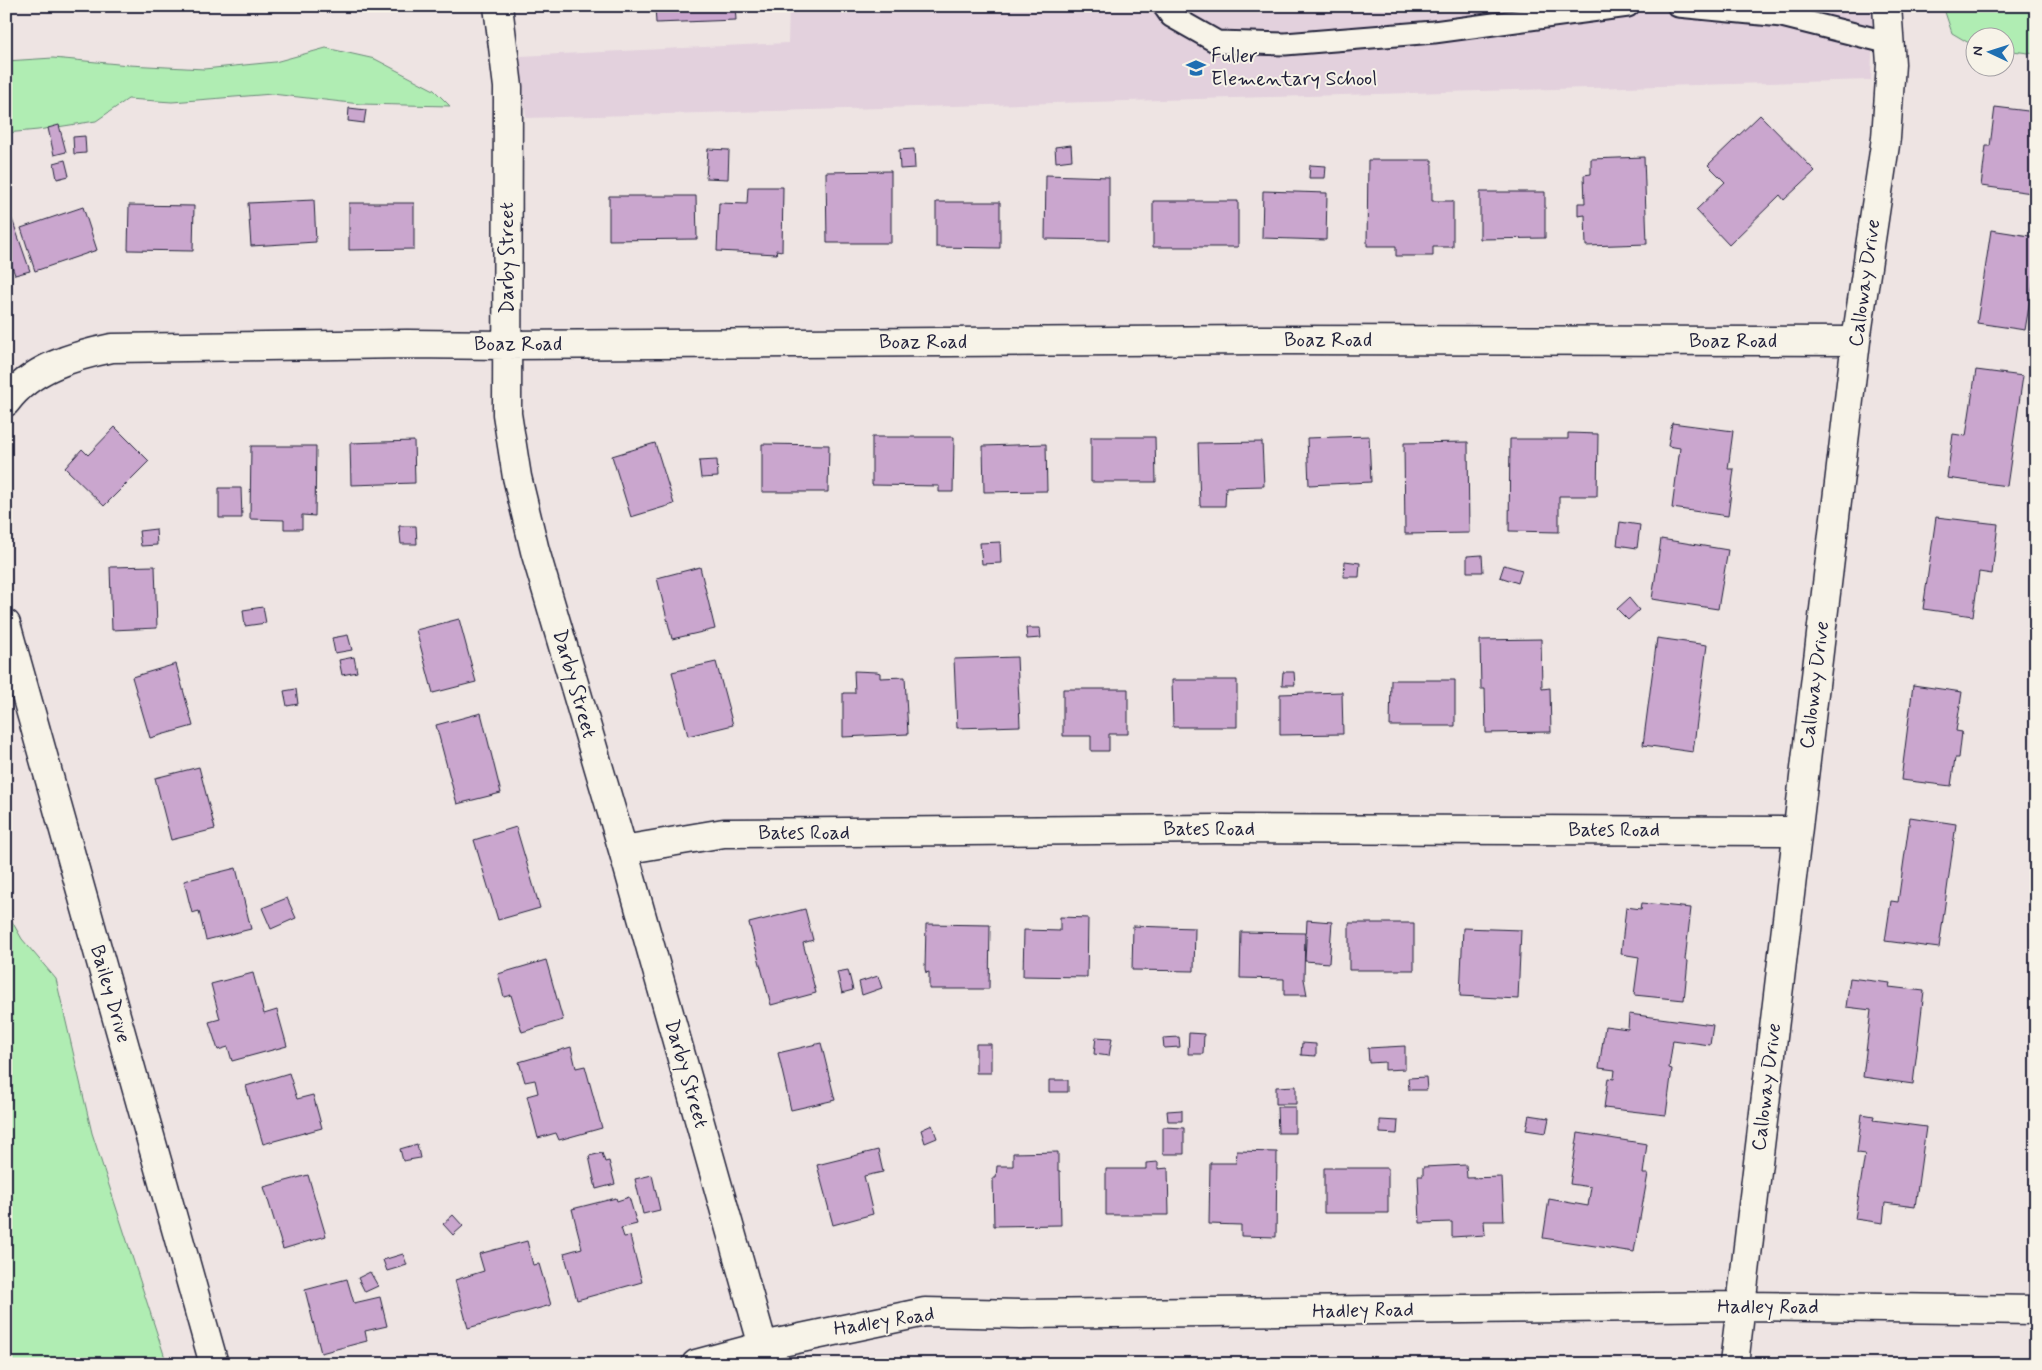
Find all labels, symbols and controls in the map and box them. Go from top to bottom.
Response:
north arrow [1964,28,2014,78]
place label: Fuller Elementary School [1211,43,1377,93]
text: N [1969,46,1987,56]
school or university icon: Fuller Elementary School [1185,57,1207,79]
street label: Darby Street [494,202,521,314]
street label: Calloway Drive [1843,217,1887,349]
street label: Boaz Road [1284,327,1372,354]
street label: Boaz Road [1689,328,1777,355]
street label: Boaz Road [879,329,967,356]
street label: Boaz Road [474,331,562,358]
street label: Calloway Drive [1794,620,1836,750]
street label: Darby Street [546,627,602,741]
street label: Bates Road [1163,816,1255,843]
street label: Bates Road [1568,817,1660,844]
street label: Bates Road [758,820,850,847]
street label: Bailey Drive [83,942,137,1046]
street label: Darby Street [658,1017,714,1131]
street label: Calloway Drive [1746,1022,1788,1152]
street label: Hadley Road [1717,1294,1819,1321]
street label: Hadley Road [1312,1297,1414,1325]
street label: Hadley Road [832,1301,936,1343]

